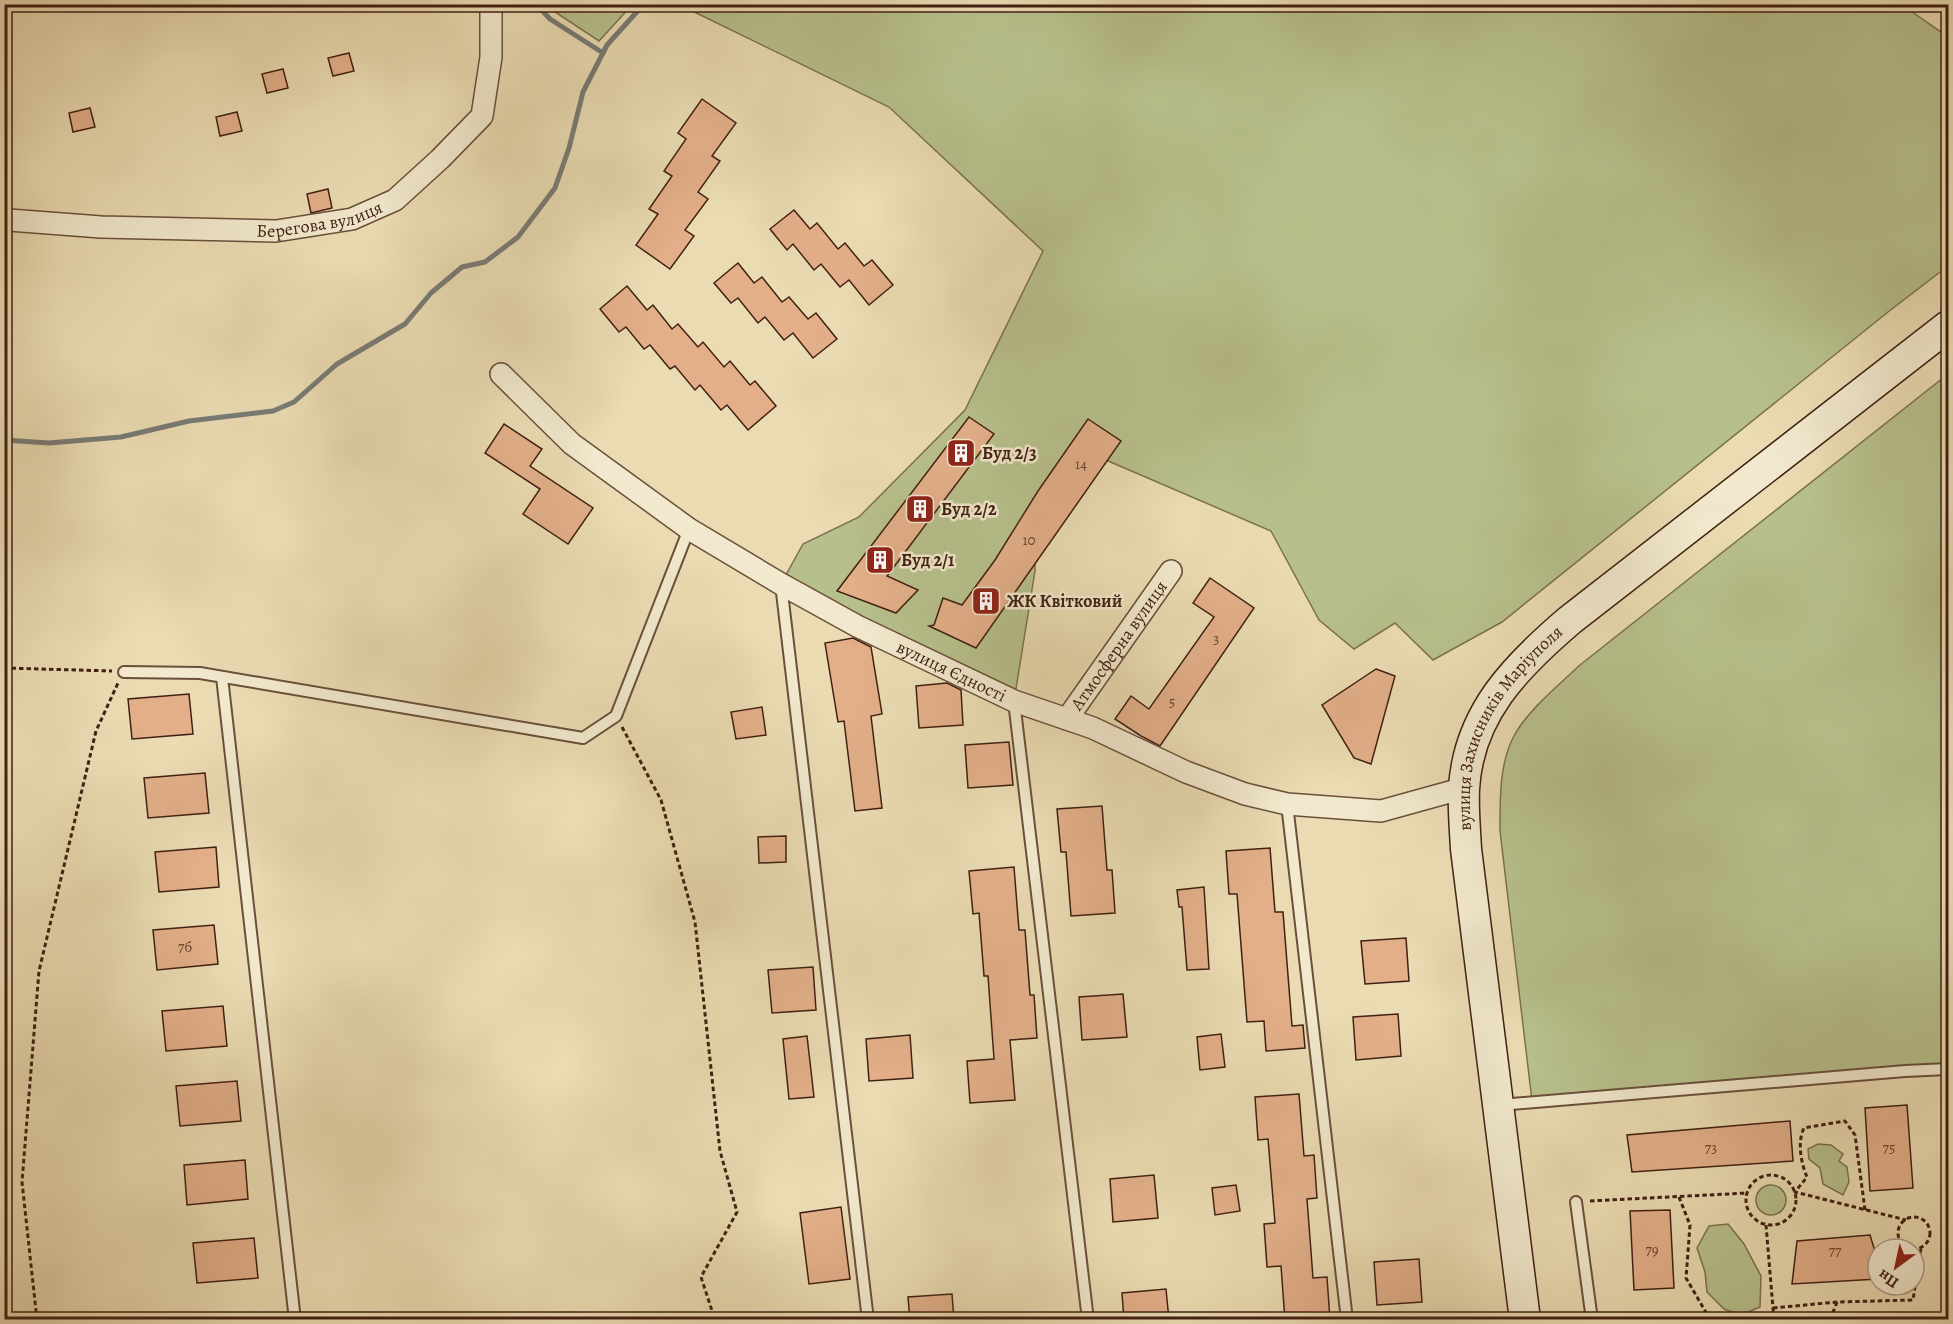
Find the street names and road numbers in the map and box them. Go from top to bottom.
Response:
street label: Берегова вулиця [256,195,386,243]
street label: Атмосферна вулиця [1064,576,1173,716]
street label: вулиця Захисників Маріуполя [1452,620,1568,832]
street label: вулиця Єдності [893,635,1010,708]

